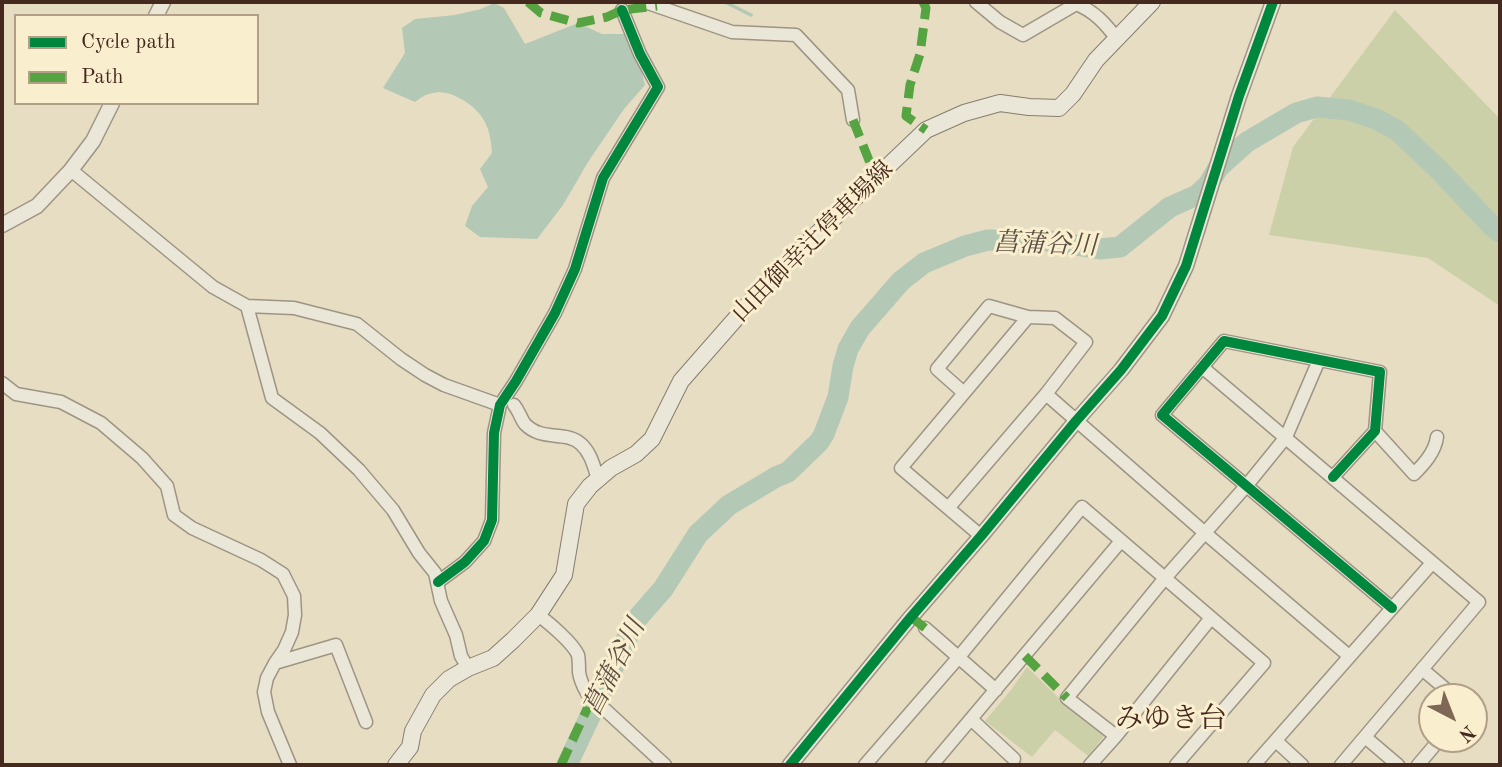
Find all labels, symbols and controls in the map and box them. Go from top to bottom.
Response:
legend [14,14,259,105]
text: Cycle path [81,32,176,53]
text: Path [81,67,124,88]
street label: 山田御幸辻停車場線 [726,155,900,329]
water label: 菖蒲谷川 [992,228,1098,262]
water label: 菖蒲谷川 [577,615,653,721]
north arrow [1418,683,1488,753]
district label: みゆき台 [1115,703,1227,737]
text: N [1454,721,1478,744]

